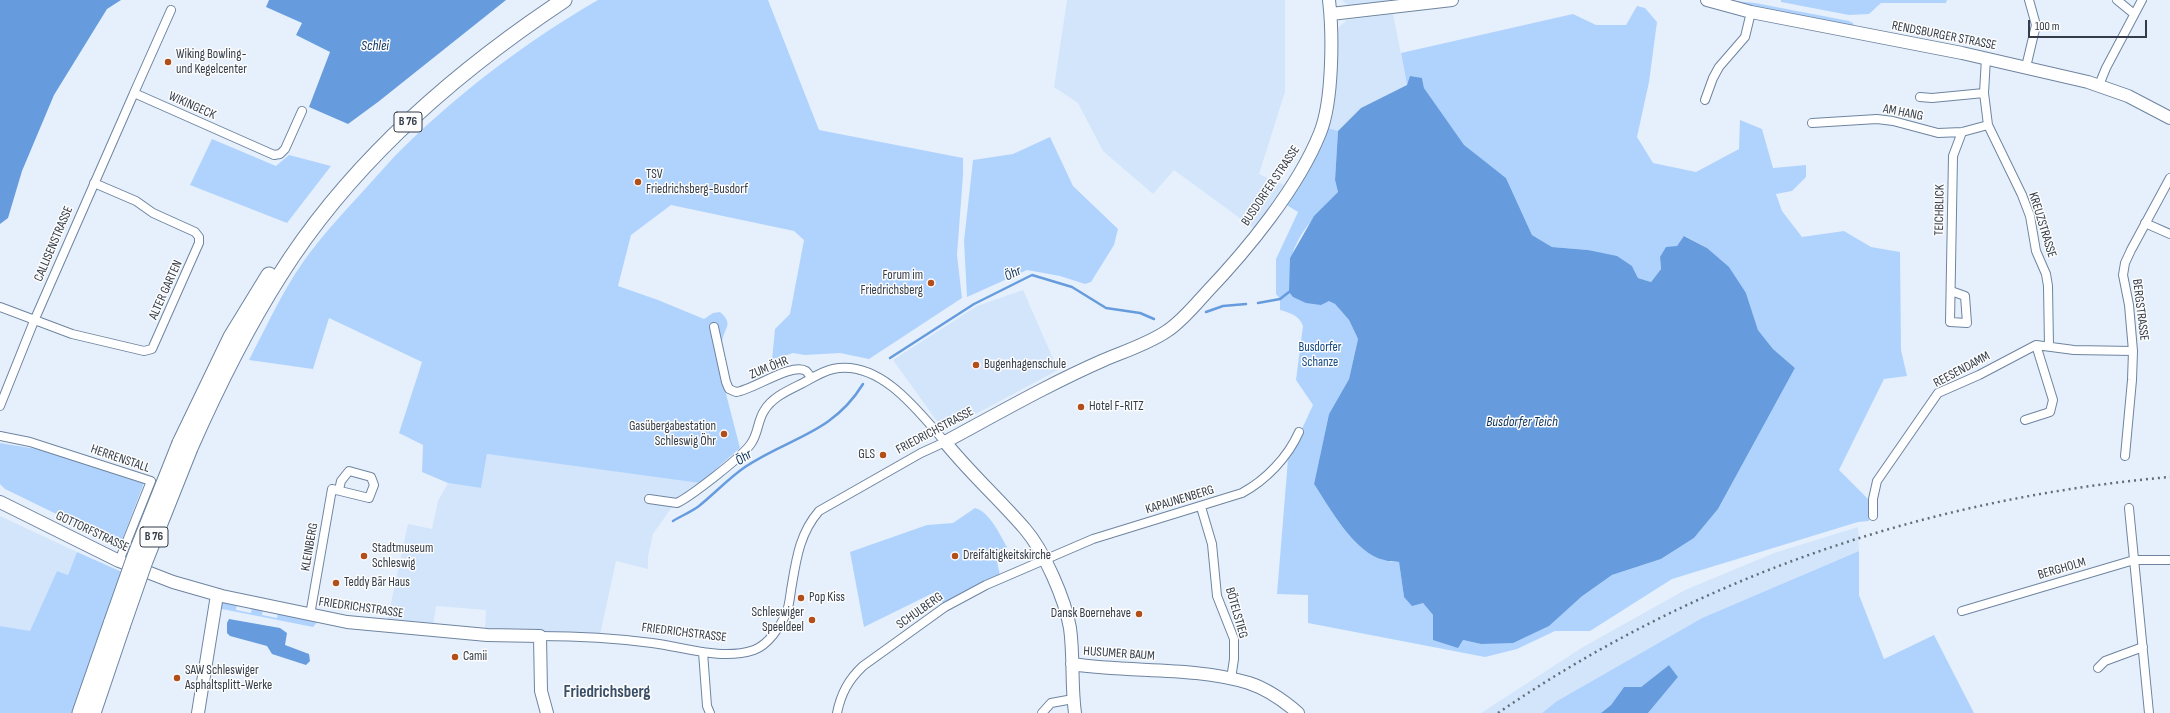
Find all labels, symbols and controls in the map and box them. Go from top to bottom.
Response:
scale bar [2030,12,2149,38]
street label: RENDSBURGER STRASSE [1890,18,1998,54]
text: 100 m [2035,19,2060,34]
water label: Schlei [361,38,389,54]
place label: Wiking Bowling- und Kegelcenter [176,47,247,78]
marker: Wiking Bowling- und Kegelcenter [163,57,173,67]
street label: WIKINGECK [166,89,218,123]
street label: AM HANG [1882,101,1924,125]
road number: B 76 [394,112,422,132]
street label: BUSDORFER STRASSE [1238,143,1304,229]
place label: TSV Friedrichsberg-Busdorf [646,167,748,198]
marker: TSV Friedrichsberg-Busdorf [633,177,643,187]
street label: TEICHBLICK [1932,184,1948,236]
street label: KREUZSTRASSE [2025,190,2059,260]
street label: CALLISENSTRASSE [31,204,77,284]
street label: ALTER GARTEN [146,258,186,322]
water label: Öhr [1002,263,1024,285]
place label: Forum im Friedrichsberg [861,268,923,299]
marker: Forum im Friedrichsberg [926,278,936,288]
street label: BERGSTRASSE [2128,278,2152,342]
park label: Busdorfer Schanze [1298,340,1342,371]
street label: REESENDAMM [1931,349,1993,391]
street label: ZUM ÖHR [747,353,791,383]
place label: Bugenhagenschule [984,357,1066,373]
marker: Bugenhagenschule [971,360,981,370]
place label: Hotel F-RITZ [1089,399,1144,415]
marker: Hotel F-RITZ [1076,402,1086,412]
street label: FRIEDRICHSTRASSE [894,404,976,458]
water label: Busdorfer Teich [1486,414,1558,430]
place label: Gasübergabestation Schleswig Öhr [629,419,716,450]
marker: Gasübergabestation Schleswig Öhr [719,429,729,439]
street label: HERRENSTALL [88,442,152,476]
water label: Öhr [732,446,756,470]
place label: GLS [858,447,875,463]
marker: GLS [878,450,888,460]
street label: KAPAUNENBERG [1144,482,1216,518]
street label: GOTTORFSTRASSE [53,508,131,556]
street label: KLEINBERG [298,522,322,572]
road number: B 76 [140,527,168,547]
place label: Stadtmuseum Schleswig [372,541,433,572]
place label: Dreifaltigkeitskirche [963,548,1051,564]
marker: Stadtmuseum Schleswig [359,551,369,561]
marker: Dreifaltigkeitskirche [950,551,960,561]
street label: BERGHOLM [2036,555,2088,583]
place label: Teddy Bär Haus [344,575,410,591]
marker: Teddy Bär Haus [331,578,341,588]
street label: BÖTELSTIEG [1221,586,1251,640]
street label: SCHULBERG [894,589,946,633]
place label: Pop Kiss [809,590,845,606]
marker: Pop Kiss [796,593,806,603]
street label: FRIEDRICHSTRASSE [318,594,404,622]
place label: Schleswiger Speeldeel [752,605,804,636]
place label: Dansk Boernehave [1051,606,1131,622]
marker: Dansk Boernehave [1134,609,1144,619]
marker: Schleswiger Speeldeel [807,615,817,625]
street label: FRIEDRICHSTRASSE [641,620,727,646]
street label: HUSUMER BAUM [1083,644,1155,664]
place label: Camii [463,649,487,665]
marker: Camii [450,652,460,662]
place label: SAW Schleswiger Asphaltsplitt-Werke [185,663,272,694]
marker: SAW Schleswiger Asphaltsplitt-Werke [172,673,182,683]
district label: Friedrichsberg [564,683,650,703]

